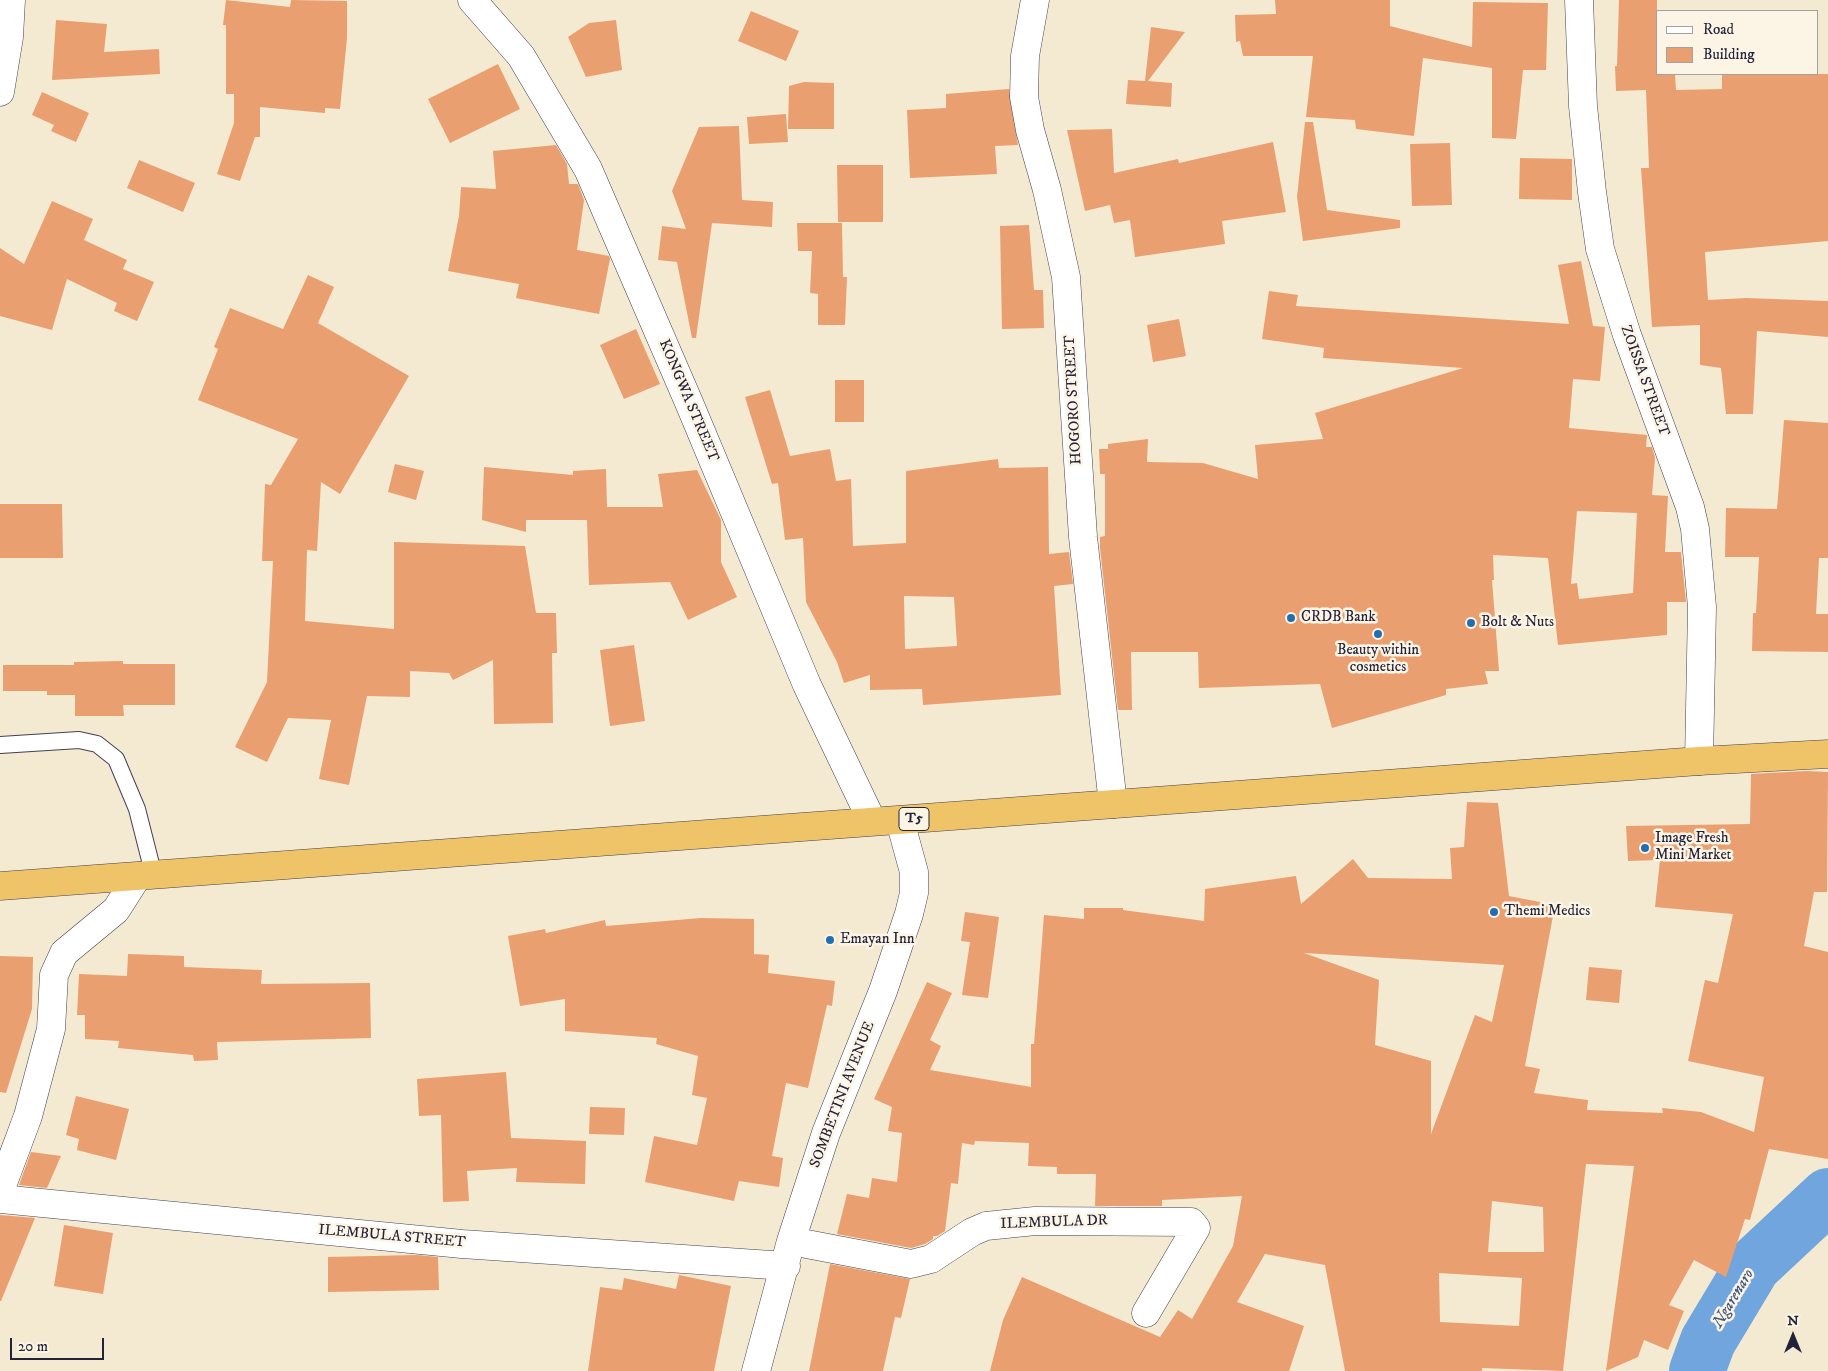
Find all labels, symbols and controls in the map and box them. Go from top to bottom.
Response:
legend [1656,10,1818,75]
text: Road [1703,20,1734,39]
text: Building [1703,45,1755,64]
street label: ZOISSA STREET [1616,323,1672,439]
street label: HOGORO STREET [1062,335,1086,465]
street label: KONGWA STREET [654,337,722,465]
place label: CRDB Bank [1301,609,1376,627]
marker: CRDB Bank [1285,612,1297,624]
place label: Bolt & Nuts [1481,614,1554,632]
marker: Bolt & Nuts [1465,617,1477,629]
marker: Beauty within cosmetics [1372,628,1384,640]
place label: Beauty within cosmetics [1337,642,1419,677]
road number: T5 [899,808,929,831]
place label: Image Fresh Mini Market [1655,830,1731,865]
marker: Image Fresh Mini Market [1639,842,1651,854]
place label: Themi Medics [1504,903,1590,921]
marker: Themi Medics [1488,906,1500,918]
place label: Emayan Inn [840,931,915,949]
marker: Emayan Inn [824,934,836,946]
street label: SOMBETINI AVENUE [807,1019,879,1171]
street label: ILEMBULA DR [1000,1212,1108,1234]
street label: ILEMBULA STREET [318,1222,466,1252]
water label: Ngarenaro [1709,1266,1759,1332]
north arrow [1768,1311,1818,1361]
text: N [1787,1312,1799,1330]
scale bar [12,1328,106,1360]
text: 20 m [18,1337,48,1356]

